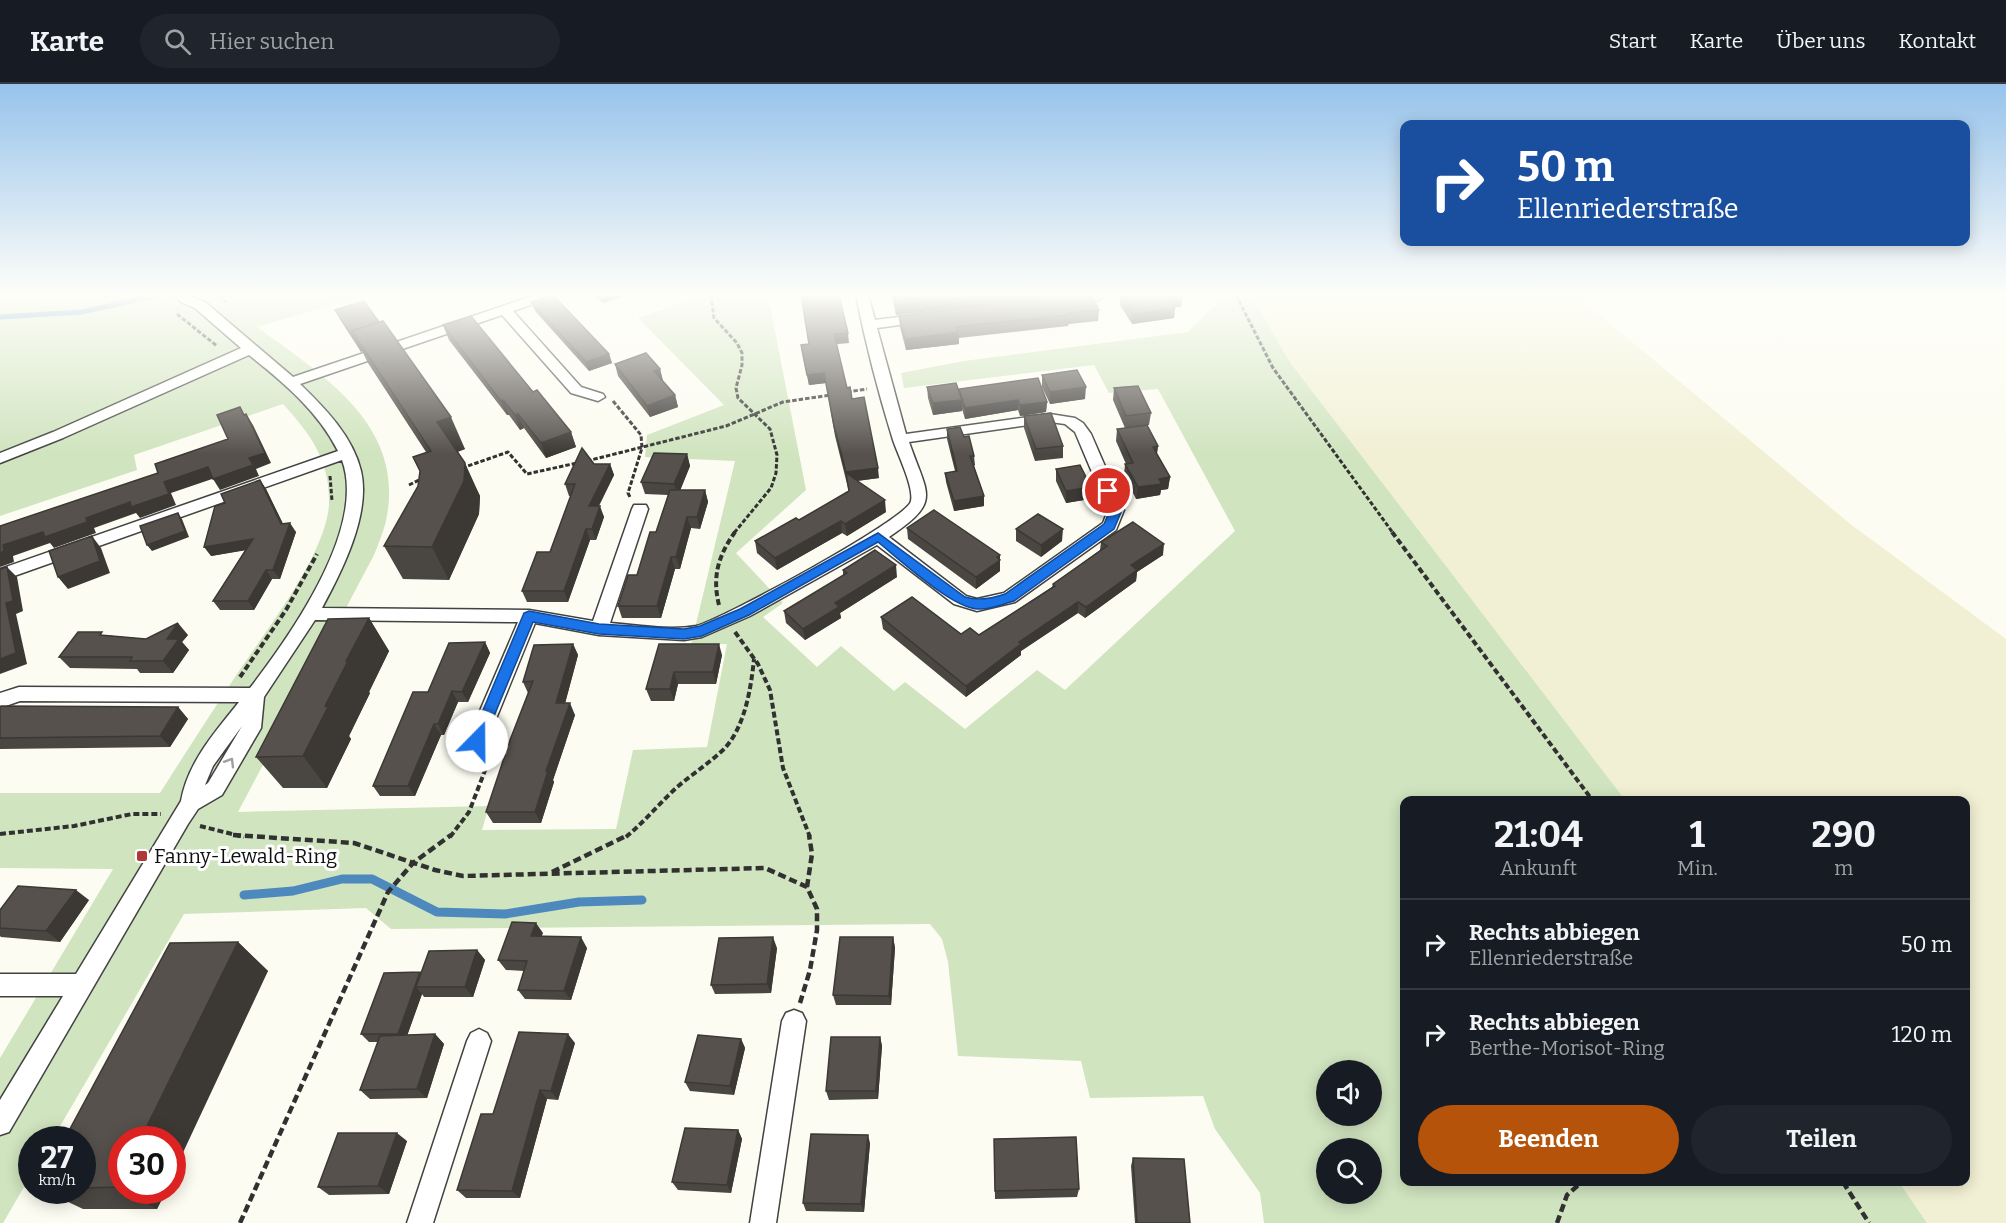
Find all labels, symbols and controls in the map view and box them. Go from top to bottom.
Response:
search box [140,14,560,68]
text: Karte [30,25,104,58]
icon: search [161,25,194,58]
text: Hier suchen [209,28,334,55]
text: Start [1609,28,1657,54]
text: Karte [1690,28,1743,54]
text: Über uns [1776,28,1866,54]
text: Kontakt [1899,28,1976,54]
text: 50 m [1517,142,1614,192]
icon: right [1418,144,1496,222]
text: Ellenriederstraße [1517,193,1739,225]
pin [1082,465,1133,516]
icon: arrive [1091,474,1124,507]
position arrow [445,709,509,773]
one-way arrow [223,758,235,768]
text: 21:04 [1494,813,1583,857]
text: 1 [1689,813,1705,857]
text: 290 [1812,813,1876,857]
place label: Fanny-Lewald-Ring [154,844,337,868]
marker: Fanny-Lewald-Ring [135,849,149,863]
text: Ankunft [1500,856,1577,880]
text: Min. [1677,856,1718,880]
text: m [1834,856,1853,880]
text: Rechts abbiegen [1469,919,1640,946]
icon: right [1418,928,1451,961]
text: 50 m [1901,931,1952,958]
text: Ellenriederstraße [1469,946,1633,970]
text: Rechts abbiegen [1469,1009,1640,1036]
icon: right [1418,1018,1451,1051]
text: 120 m [1892,1021,1952,1048]
text: Berthe-Morisot-Ring [1469,1036,1665,1060]
map controls [1316,1060,1382,1204]
button: sound [1316,1060,1382,1126]
button: Beenden [1418,1105,1679,1174]
button: Teilen [1691,1105,1952,1174]
speed limit sign: 30 [108,1126,186,1204]
button: search [1316,1138,1382,1204]
text: 27 [41,1140,73,1176]
text: km/h [38,1171,76,1189]

